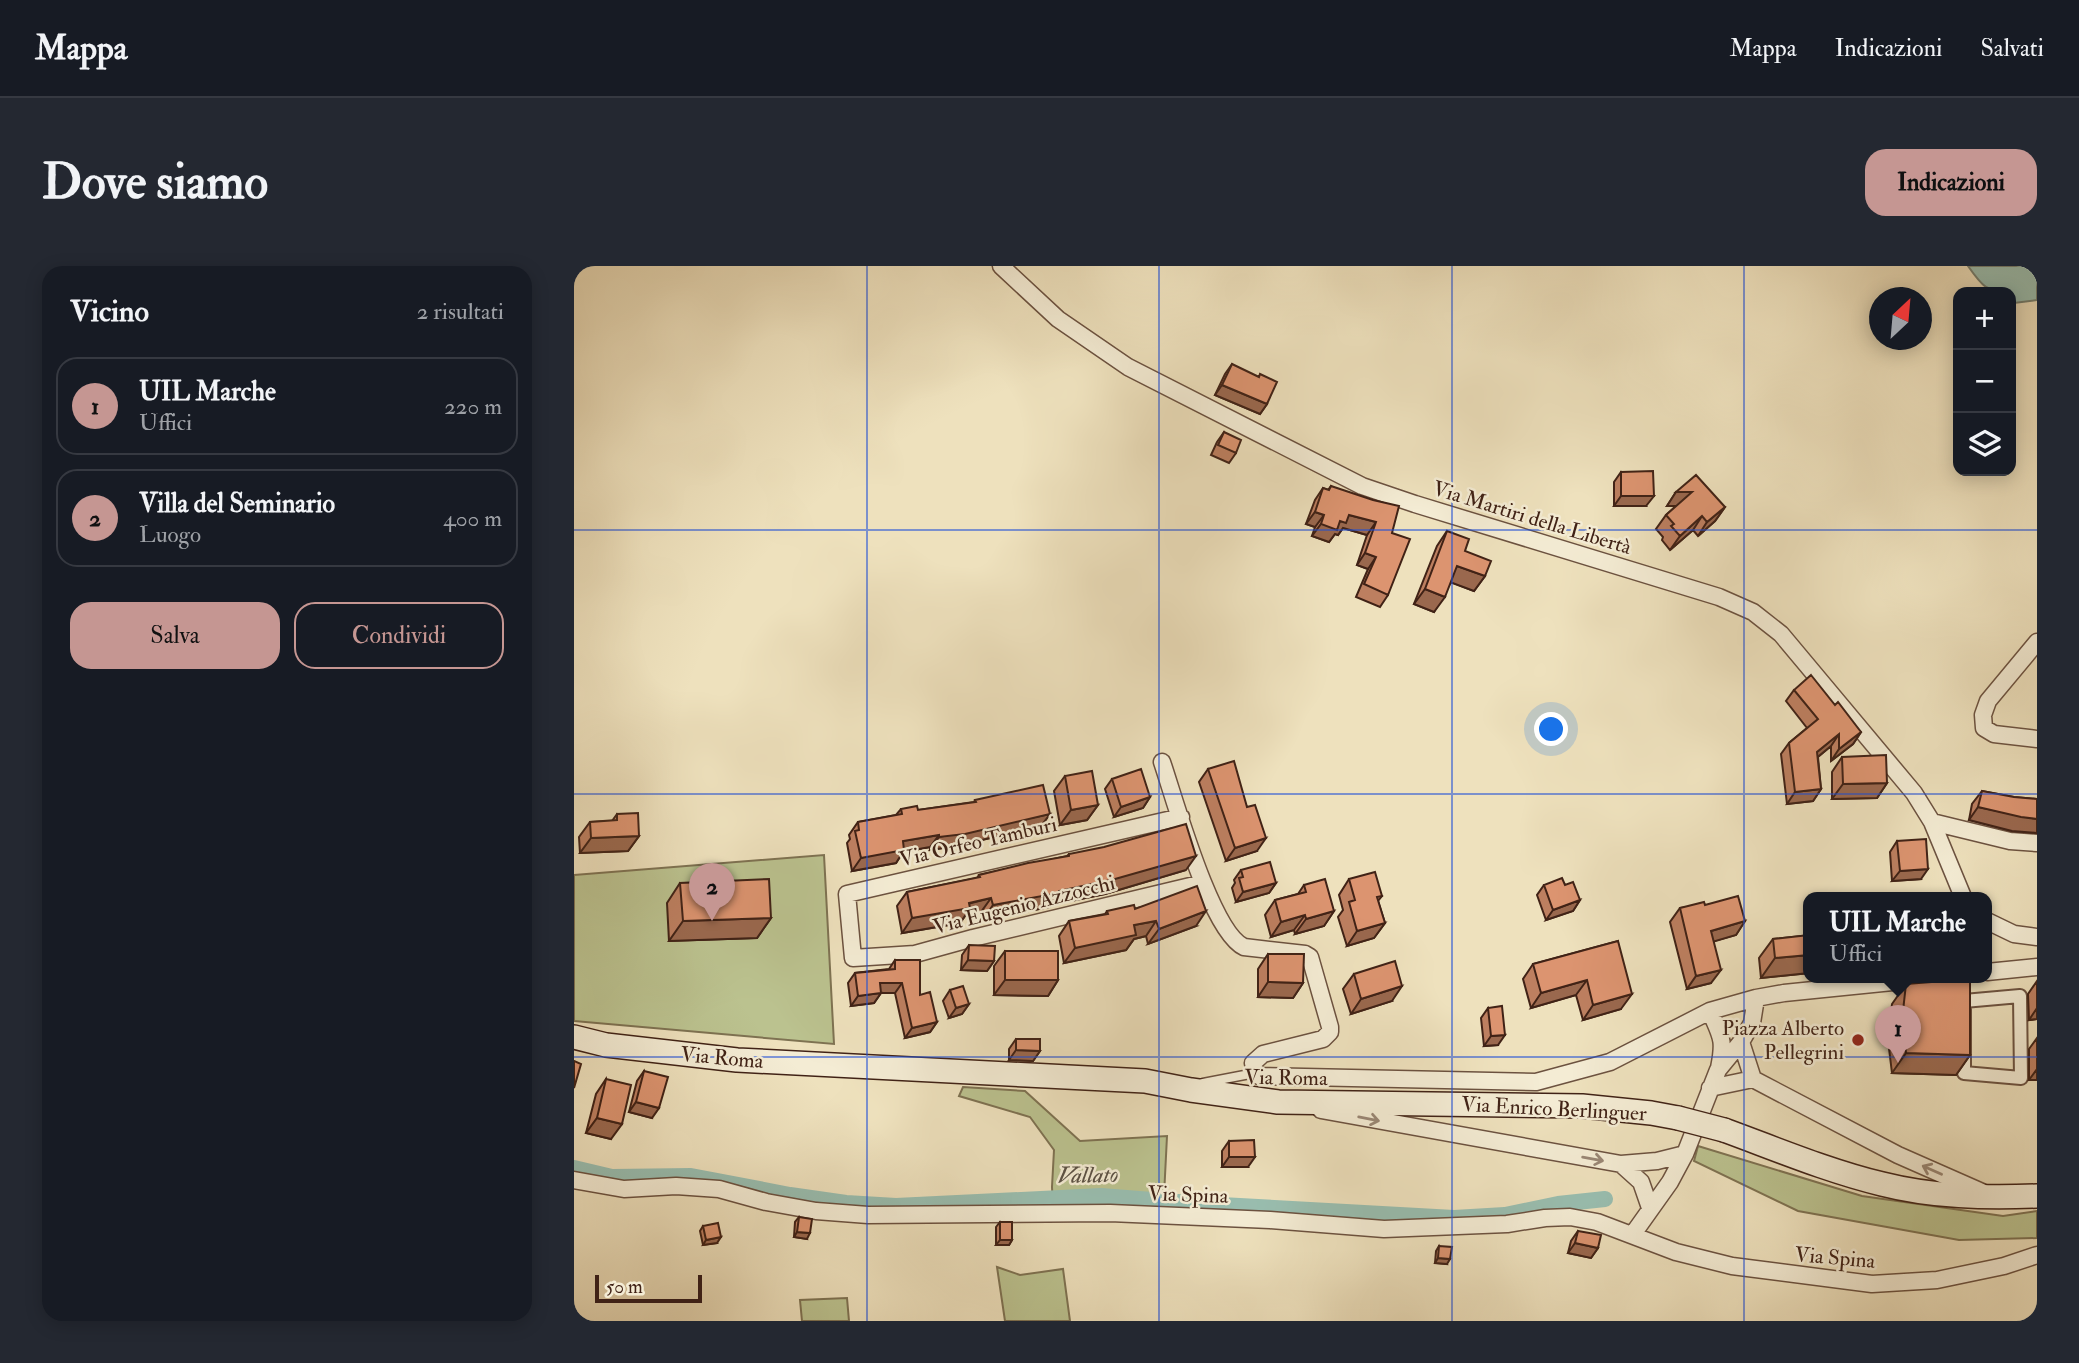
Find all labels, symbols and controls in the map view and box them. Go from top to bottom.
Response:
text: Mappa [35,28,127,69]
text: Mappa [1730,33,1797,64]
text: Indicazioni [1835,33,1942,64]
text: Salvati [1980,33,2044,64]
button: Indicazioni [1865,149,2037,216]
text: Dove siamo [42,152,268,213]
north arrow [1869,287,1932,350]
map controls [1953,287,2016,476]
button: + [1953,287,2016,350]
text: Vicino [70,293,149,330]
text: 2 risultati [417,297,504,326]
button: − [1953,350,2016,413]
text: UIL Marche [139,376,276,408]
text: 1 [91,392,99,421]
text: 220 m [444,392,502,421]
text: Uffici [139,408,192,437]
button: layers [1953,413,2016,476]
street label: Via Martiri della Libertà [1429,475,1635,561]
text: Villa del Seminario [139,488,335,520]
text: 2 [89,504,101,533]
text: 400 m [443,504,502,533]
text: Luogo [139,520,201,549]
button: Salva [70,602,280,669]
button: Condividi [294,602,504,669]
your location [1534,712,1568,746]
street label: Via Orfeo Tamburi [897,811,1060,873]
pin: 2 [689,863,735,921]
street label: Via Eugenio Azzocchi [930,869,1118,941]
popup [1803,892,1992,983]
text: UIL Marche [1829,907,1966,939]
text: Uffici [1829,939,1882,968]
pin: 1 [1875,1005,1921,1063]
place label: Piazza Alberto Pellegrini [1722,1015,1844,1066]
marker: Piazza Alberto Pellegrini [1850,1032,1866,1048]
street label: Via Roma [679,1041,765,1075]
street label: Via Roma [1244,1064,1328,1092]
street label: Via Enrico Berlinguer [1461,1091,1648,1127]
one-way arrow [1357,1113,1380,1126]
one-way arrow [1581,1153,1604,1166]
water label: Vallato [1057,1160,1119,1190]
one-way arrow [1921,1163,1943,1176]
street label: Via Spina [1147,1180,1229,1210]
street label: Via Spina [1794,1241,1877,1275]
scale bar [595,1272,702,1304]
text: 50 m [606,1275,643,1299]

